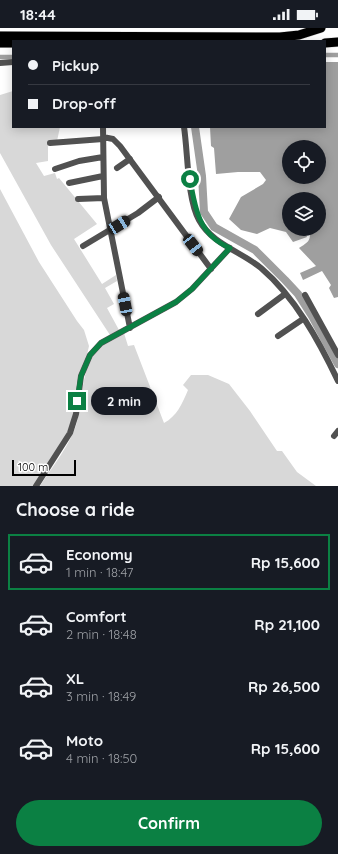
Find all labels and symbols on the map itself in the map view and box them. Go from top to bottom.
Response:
route start [181,170,199,188]
car [106,214,132,236]
car [181,232,205,258]
car [117,291,133,317]
callout: 2 min [91,387,157,415]
route end [68,392,86,410]
scale bar [12,458,76,477]

